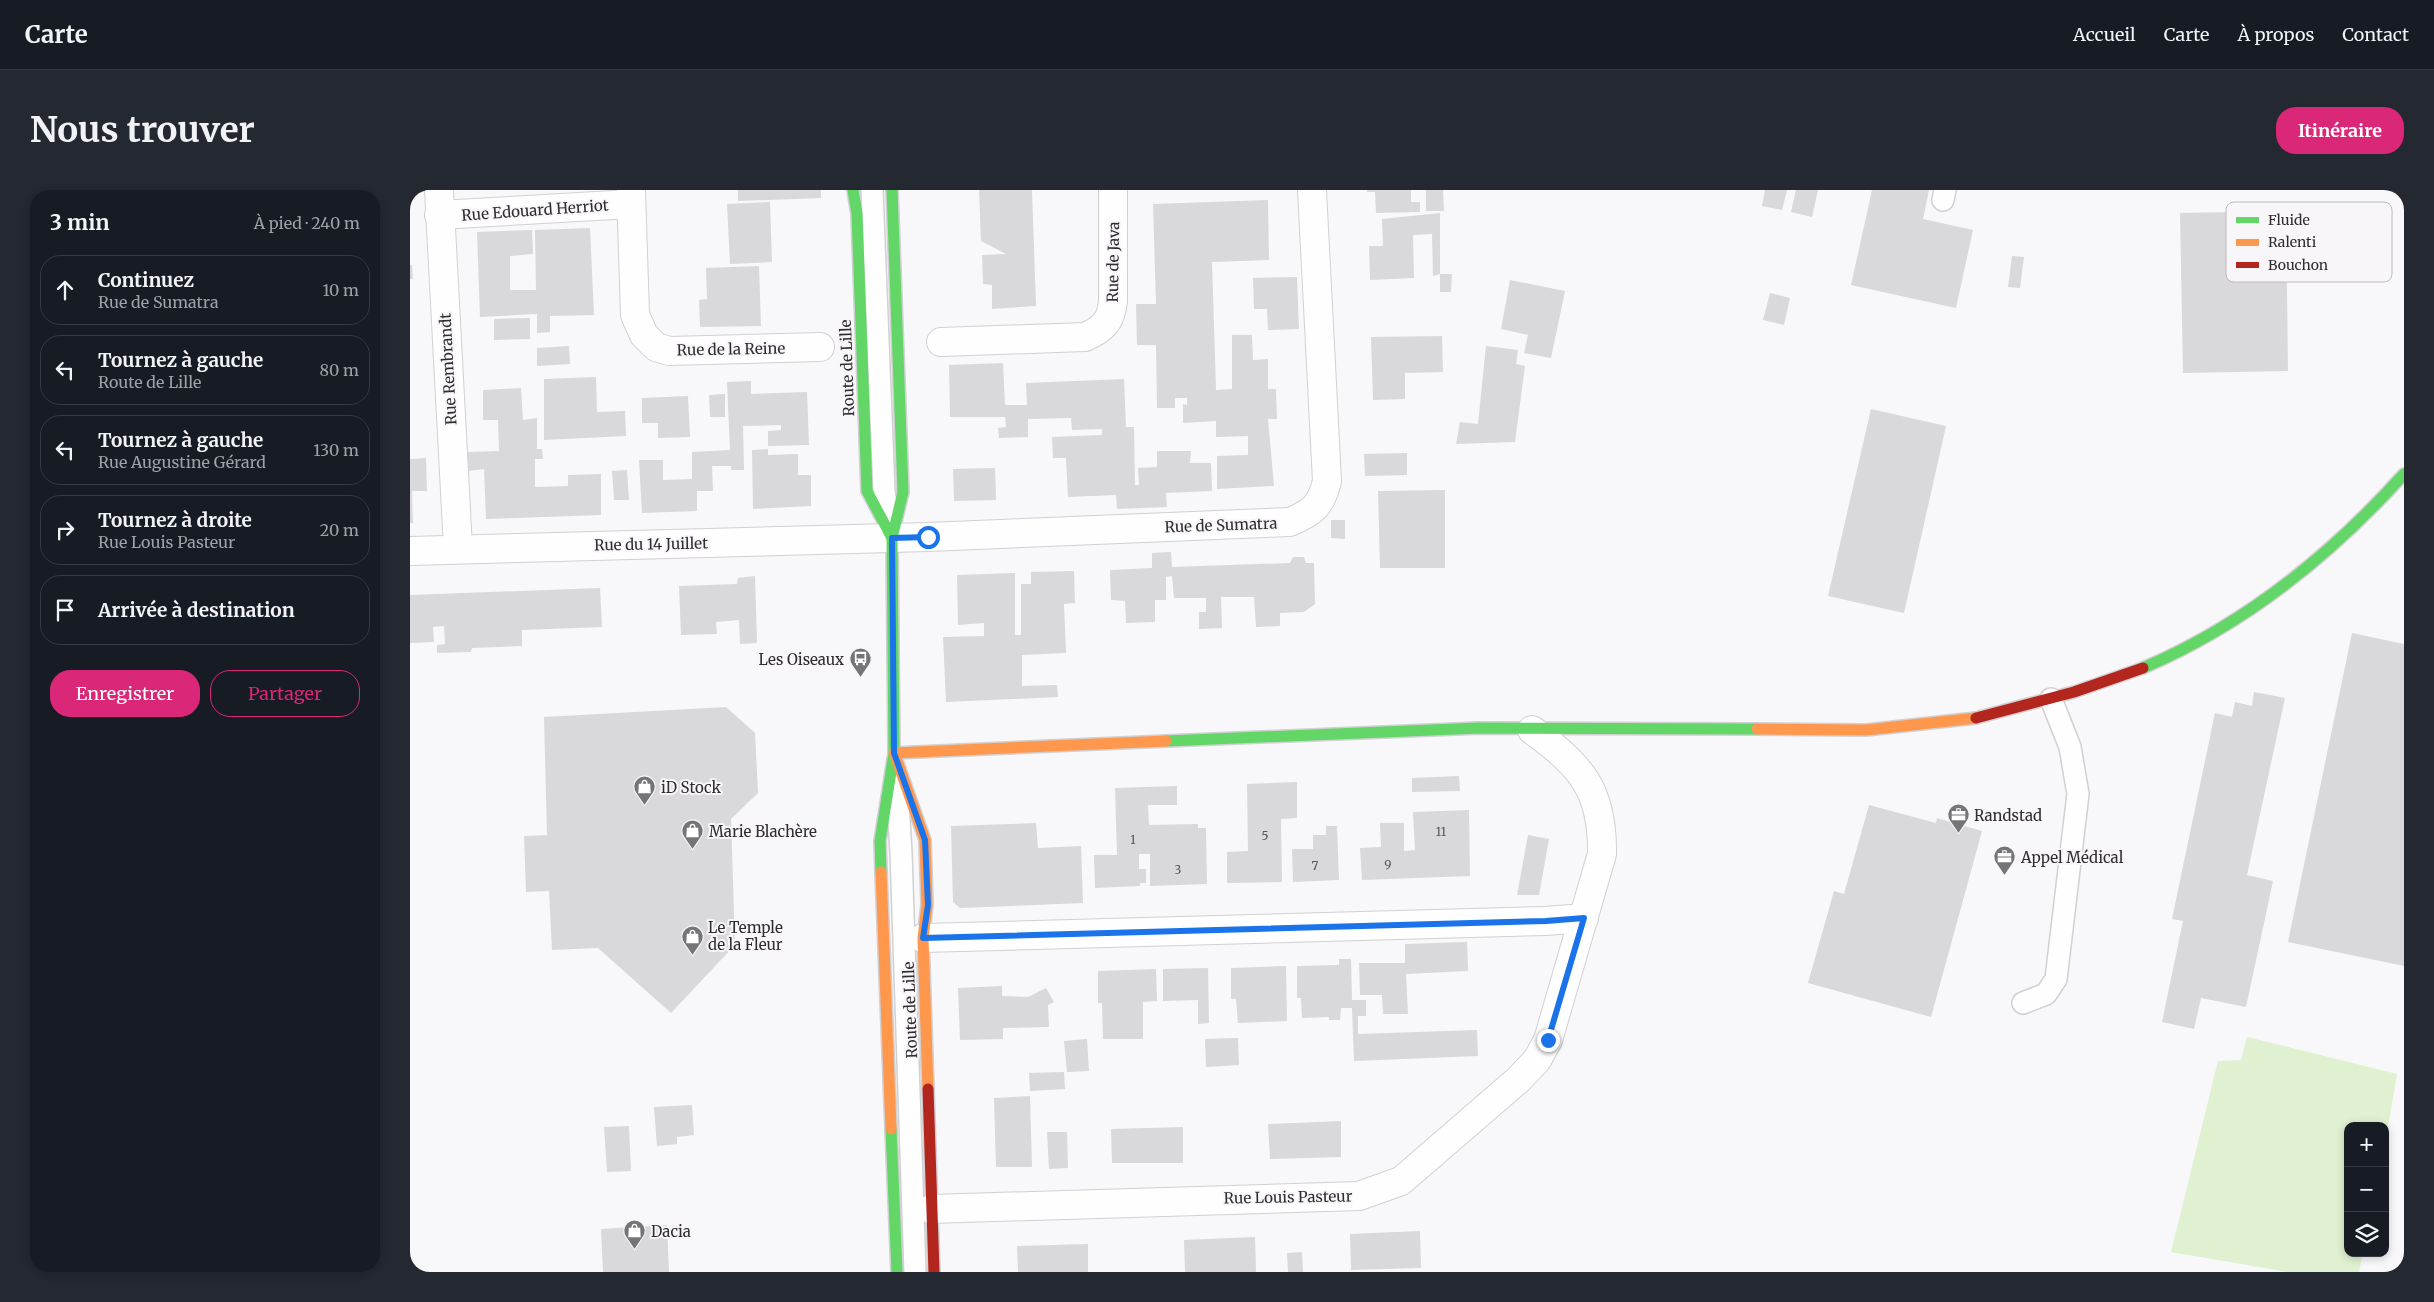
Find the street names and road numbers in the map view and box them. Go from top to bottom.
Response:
street label: Rue Edouard Herriot [461,195,609,225]
street label: Rue de Java [1103,221,1123,303]
street label: Rue Rembrandt [436,312,460,426]
street label: Route de Lille [836,319,858,417]
street label: Rue de la Reine [677,339,786,359]
street label: Rue de Sumatra [1164,514,1278,536]
street label: Rue du 14 Juillet [594,534,708,554]
street label: Route de Lille [899,961,921,1059]
street label: Rue Louis Pasteur [1224,1186,1353,1208]

